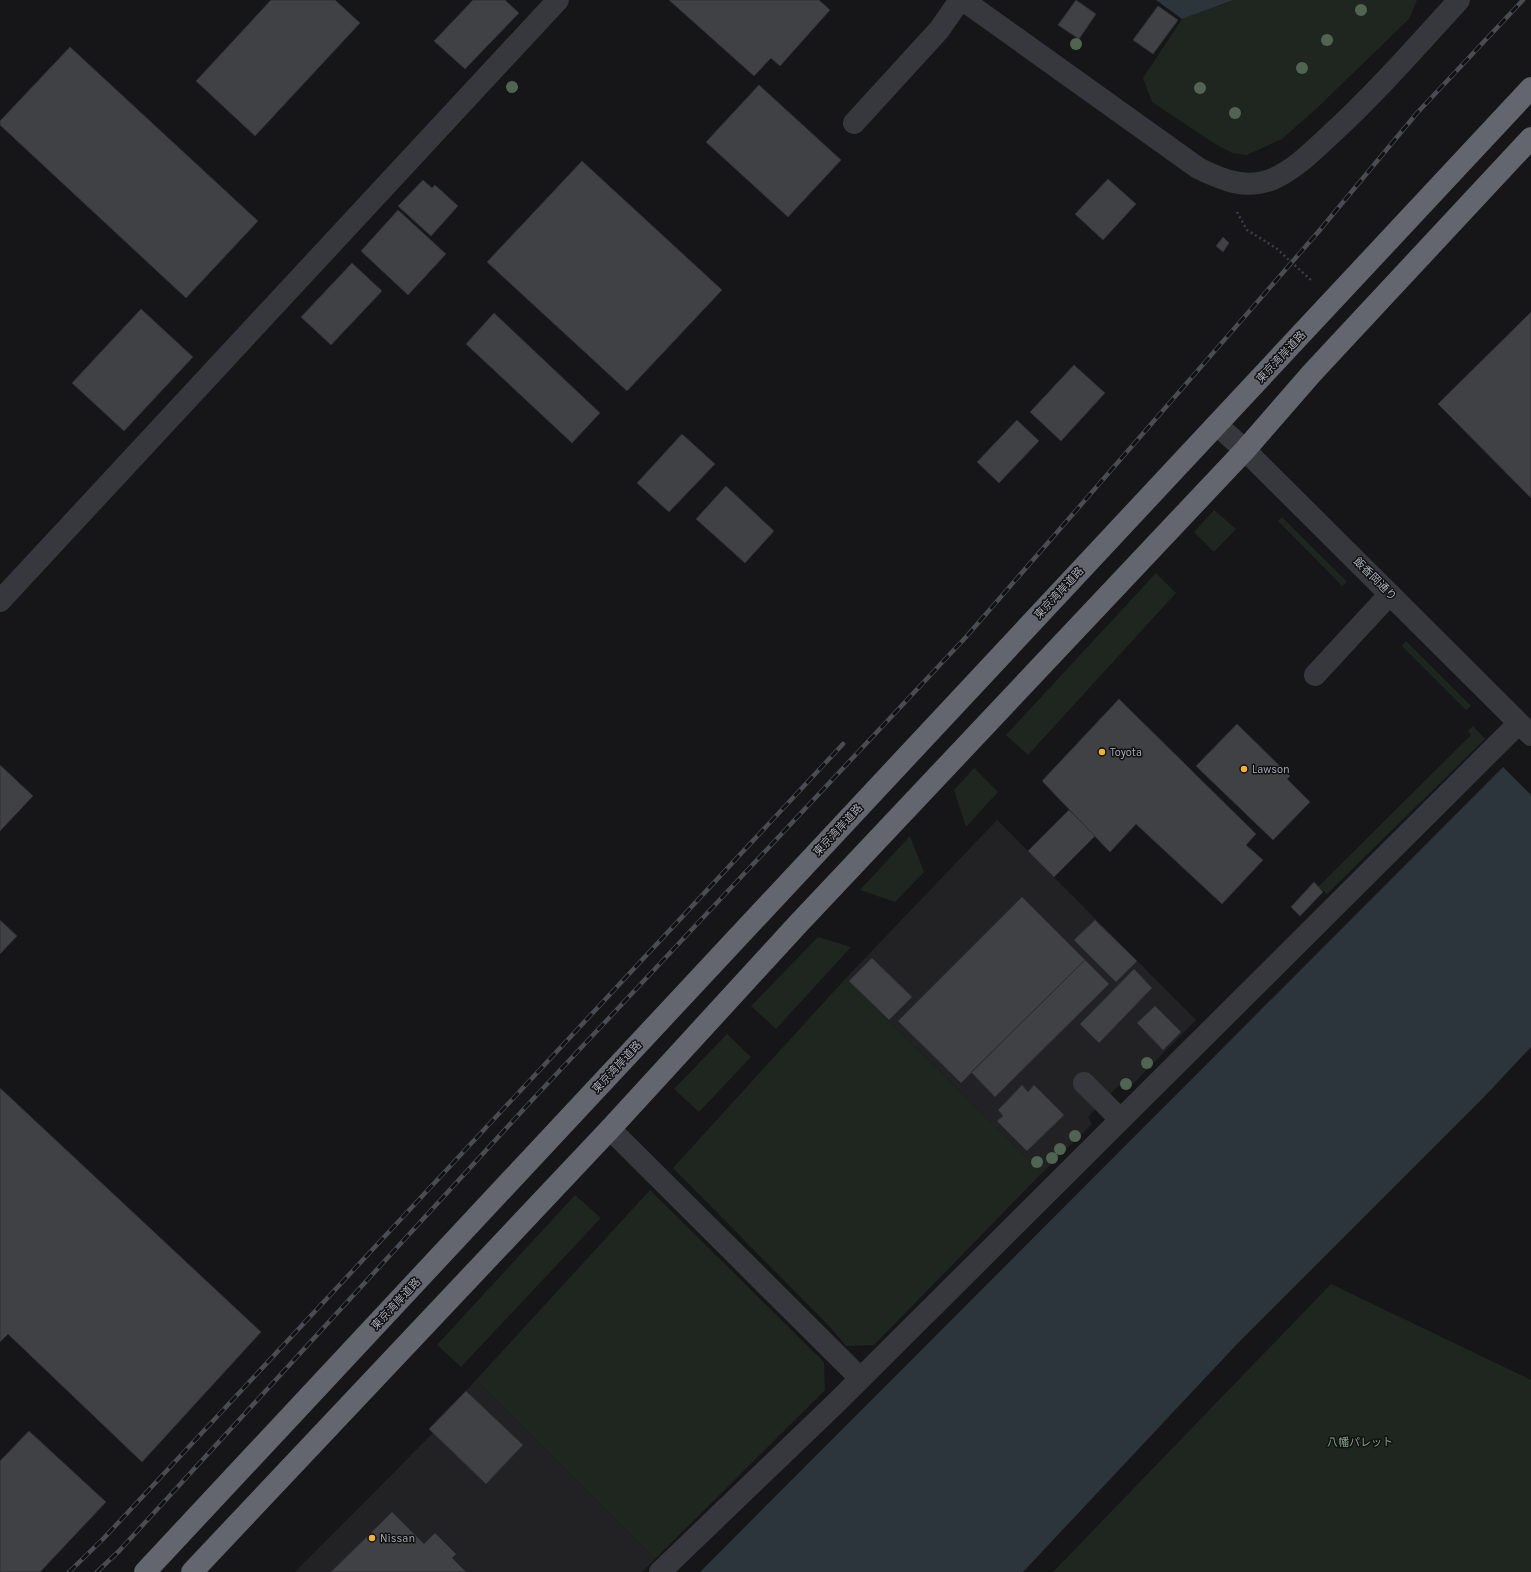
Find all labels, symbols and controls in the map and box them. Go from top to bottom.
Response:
street label: 東京湾岸道路 [1254,328,1308,386]
street label: 飯香岡通り [1351,555,1399,603]
street label: 東京湾岸道路 [1032,564,1086,622]
place label: Toyota [1110,746,1142,759]
marker: Toyota [1097,747,1107,757]
place label: Lawson [1252,763,1290,776]
marker: Lawson [1239,764,1249,774]
street label: 東京湾岸道路 [811,801,865,859]
street label: 東京湾岸道路 [590,1038,644,1096]
street label: 東京湾岸道路 [369,1275,423,1333]
park label: 八幡パレット [1327,1436,1393,1449]
place label: Nissan [380,1532,415,1545]
marker: Nissan [367,1533,377,1543]

